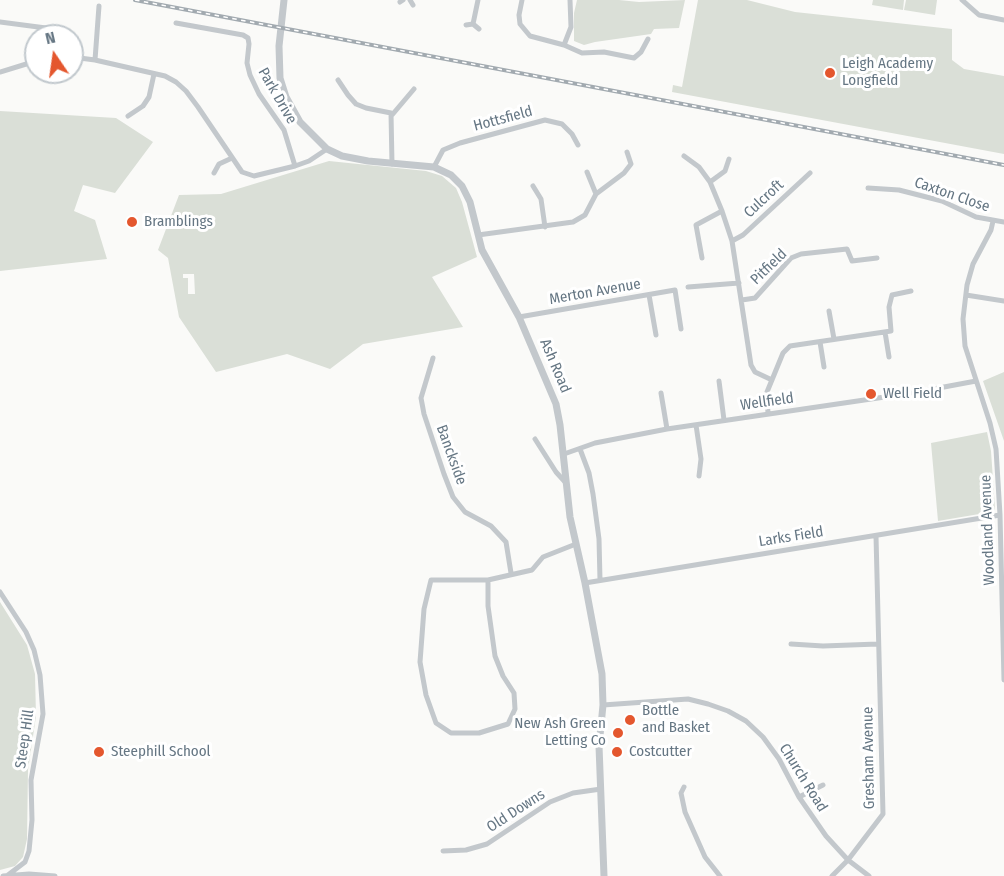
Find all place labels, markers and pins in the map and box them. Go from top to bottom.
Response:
place label: Leigh Academy Longfield [842,55,933,90]
marker: Leigh Academy Longfield [823,66,837,80]
place label: Bramblings [144,213,213,231]
marker: Bramblings [125,215,139,229]
place label: Well Field [883,385,942,403]
marker: Well Field [864,387,878,401]
place label: Bottle and Basket [642,702,710,737]
marker: Bottle and Basket [623,713,637,727]
place label: New Ash Green Letting Co [514,715,606,750]
marker: New Ash Green Letting Co [611,726,625,740]
place label: Steephill School [111,743,211,761]
place label: Costcutter [629,743,692,761]
marker: Steephill School [92,745,106,759]
marker: Costcutter [610,745,624,759]

